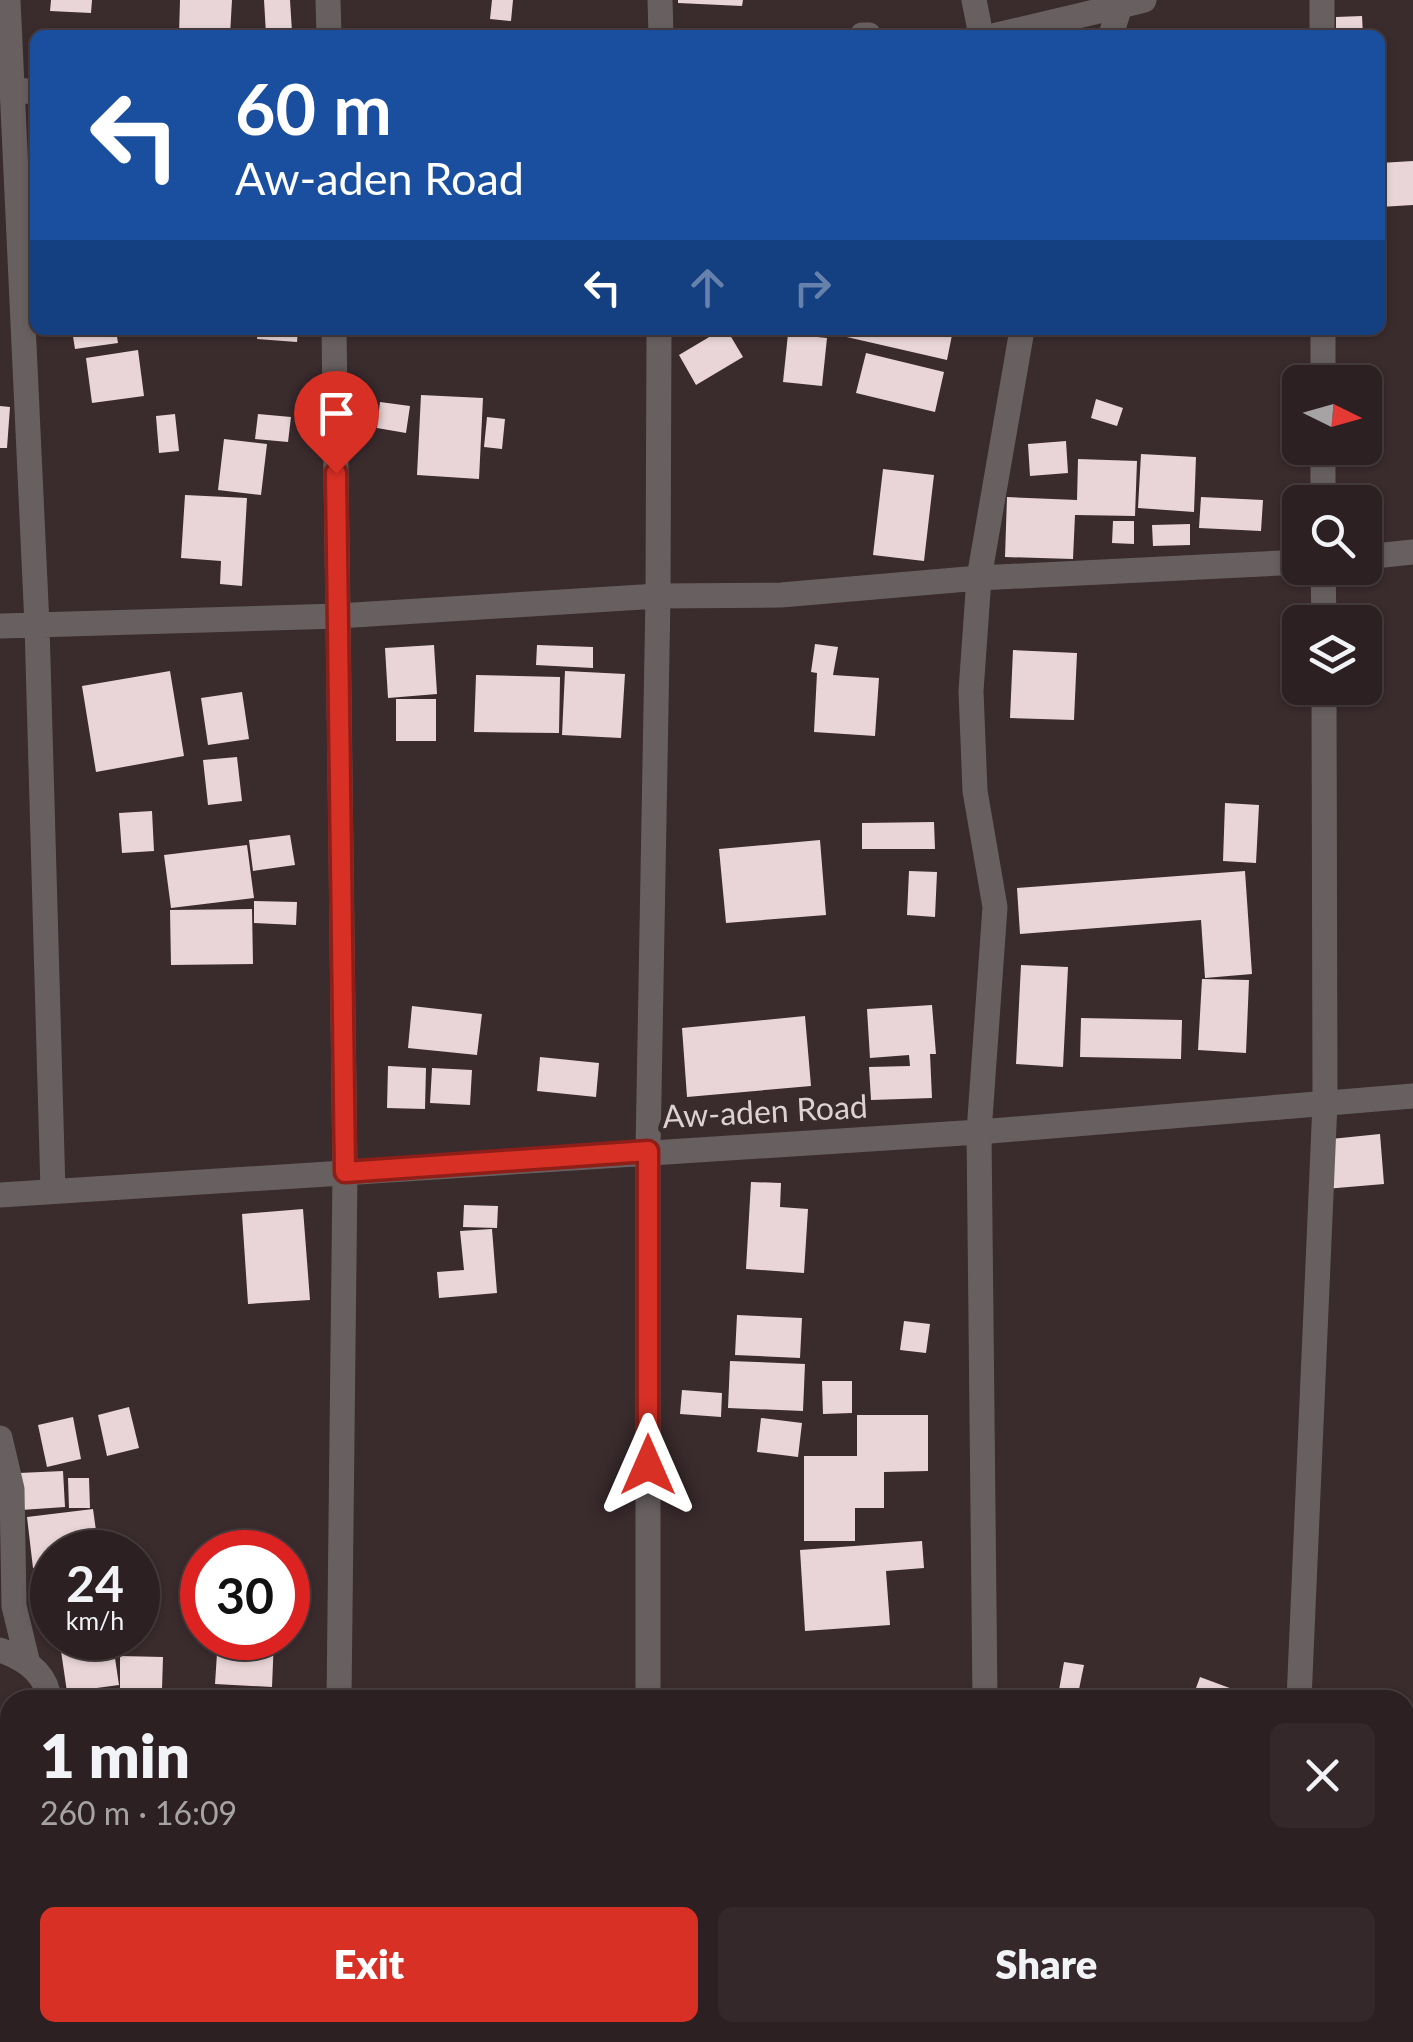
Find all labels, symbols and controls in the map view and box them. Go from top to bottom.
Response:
text: 60 m [235,66,392,150]
icon: left [70,70,200,200]
text: Aw-aden Road [235,151,524,205]
icon: left [575,260,630,315]
icon: ahead [680,260,735,315]
icon: right [785,260,840,315]
north arrow [1282,365,1382,465]
map controls [1282,365,1382,705]
pin [294,371,379,474]
icon: arrive [309,386,364,441]
button: search [1282,485,1382,585]
button: layers [1282,605,1382,705]
street label: Aw-aden Road [661,1086,869,1135]
position arrow [596,1413,700,1517]
speed limit sign: 30 [180,1530,310,1660]
text: 24 [66,1553,124,1613]
text: km/h [66,1605,124,1635]
text: 1 min [40,1719,190,1791]
button: close [1270,1723,1375,1828]
text: 260 m · 16:09 [40,1793,237,1832]
button: Exit [40,1907,698,2022]
button: Share [718,1907,1375,2022]

